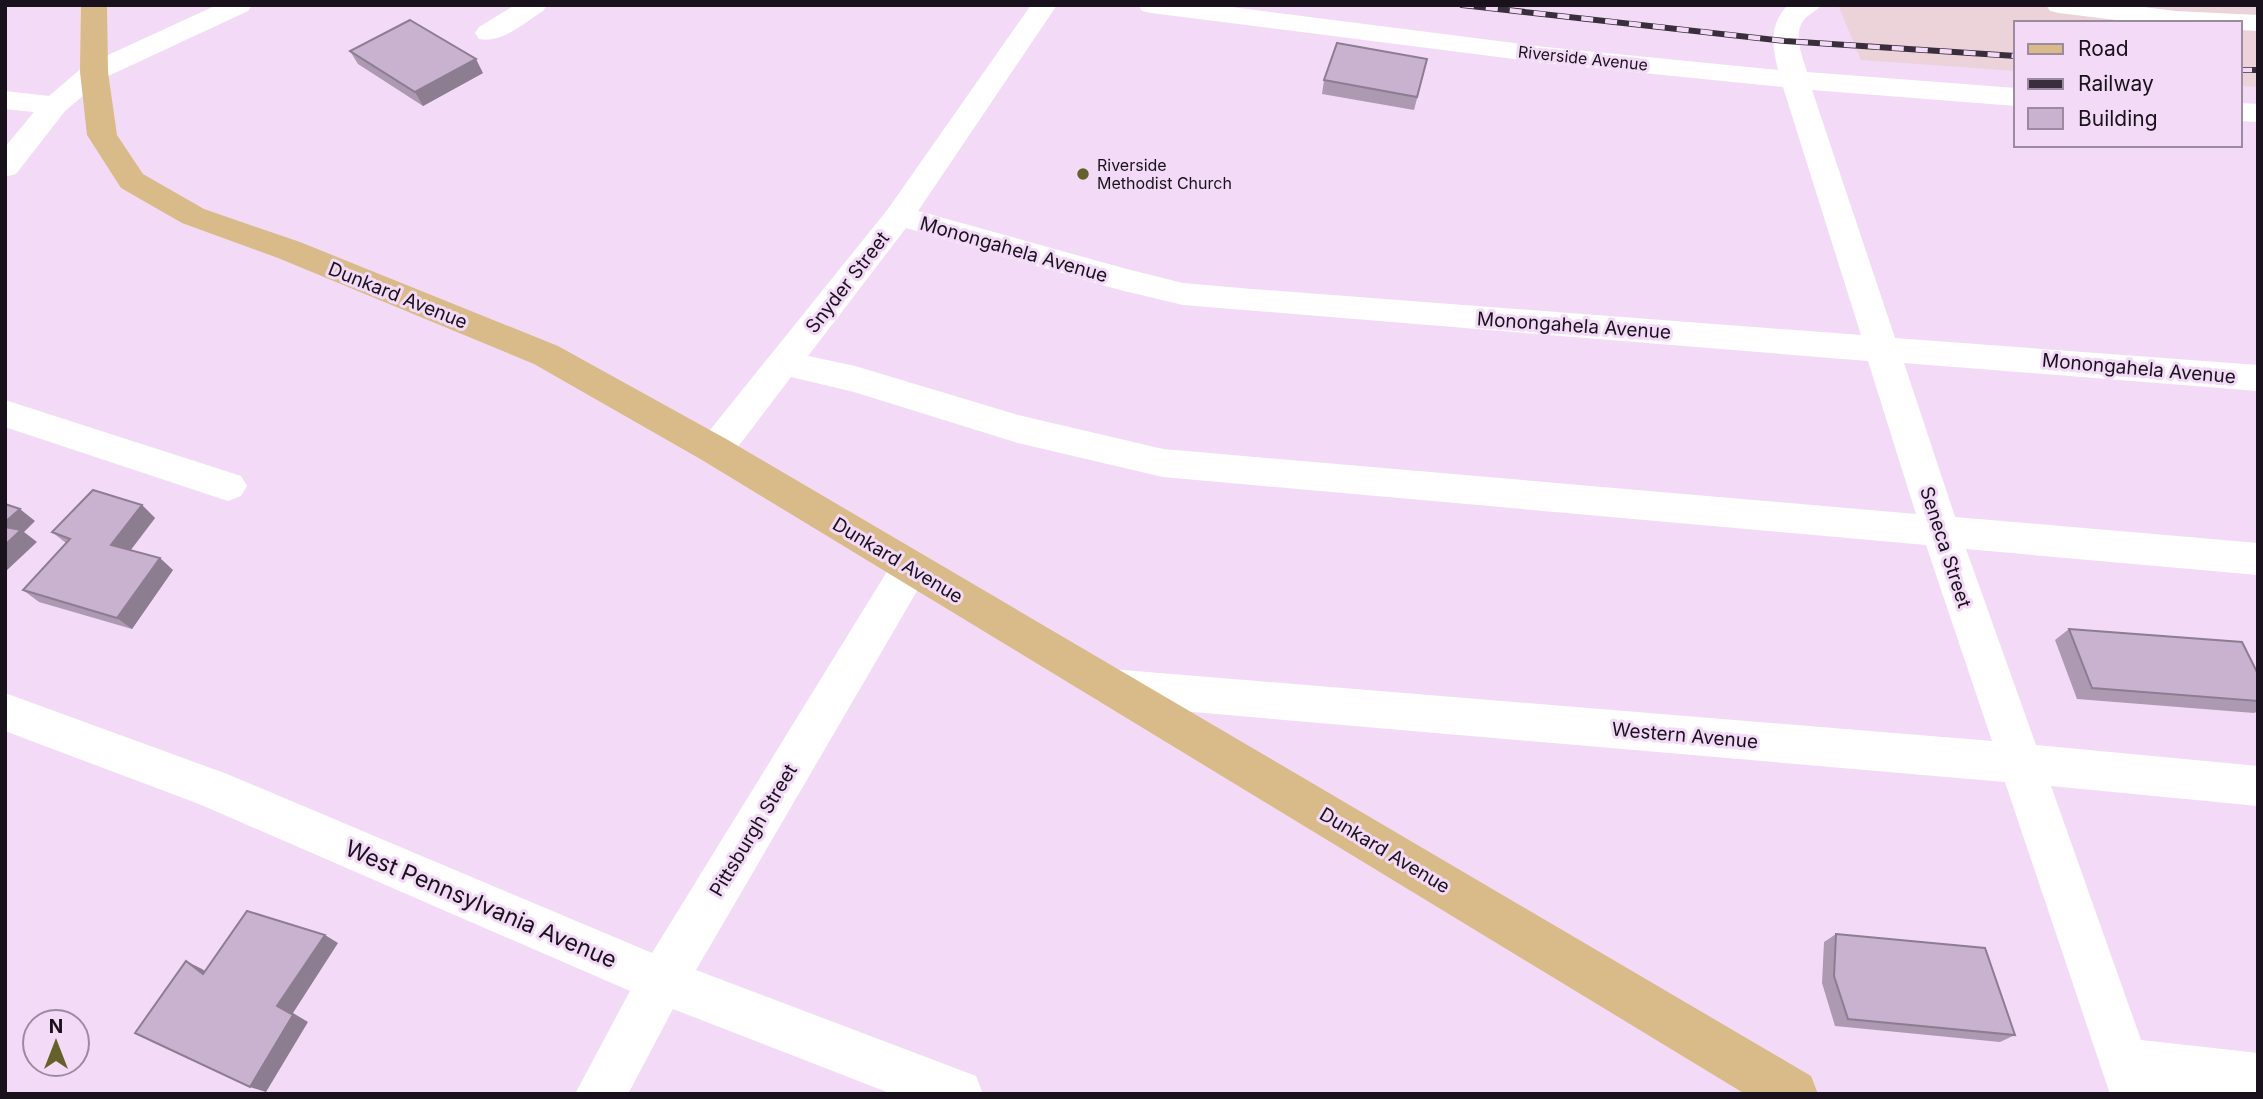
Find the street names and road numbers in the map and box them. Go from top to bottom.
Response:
street label: Riverside Avenue [1517,41,1649,75]
street label: Monongahela Avenue [917,212,1110,287]
street label: Snyder Street [801,227,894,338]
street label: Dunkard Avenue [325,257,471,334]
street label: Monongahela Avenue [1476,307,1672,344]
street label: Monongahela Avenue [2041,349,2237,388]
street label: Seneca Street [1915,484,1976,611]
street label: Dunkard Avenue [828,513,967,608]
street label: Western Avenue [1611,718,1759,753]
street label: Pittsburgh Street [705,760,802,901]
street label: Dunkard Avenue [1315,803,1454,898]
street label: West Pennsylvania Avenue [341,834,621,974]

